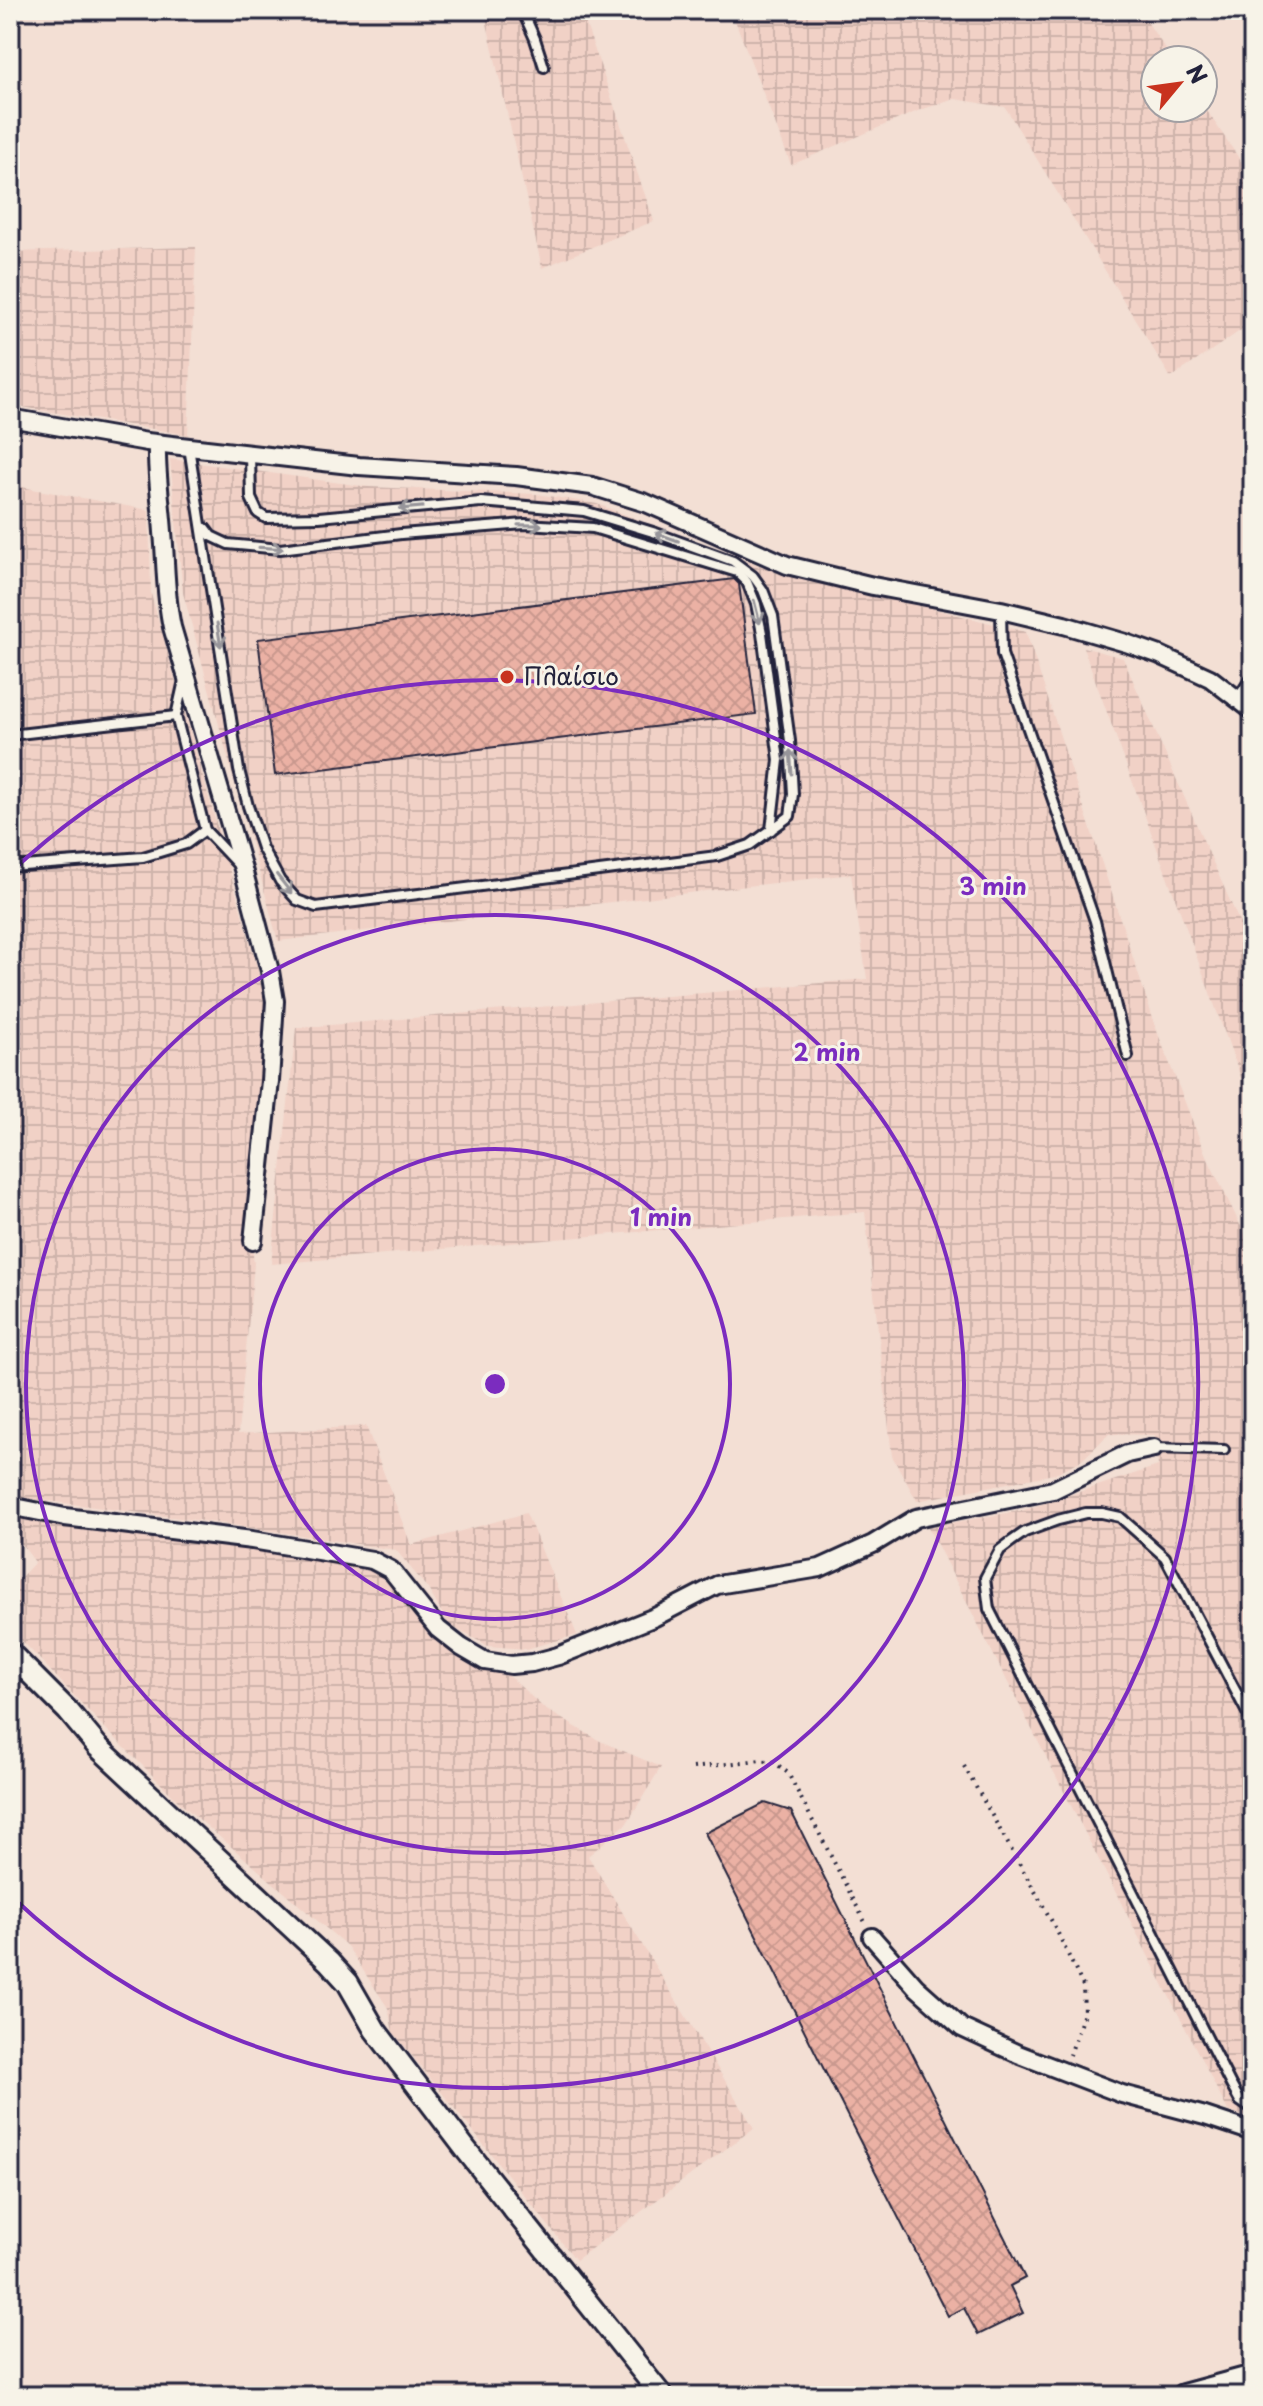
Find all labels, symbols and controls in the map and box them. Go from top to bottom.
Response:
north arrow [1139,44,1219,124]
text: N [1179,58,1216,89]
one-way arrow [398,501,425,516]
one-way arrow [516,517,543,532]
one-way arrow [654,528,679,543]
one-way arrow [257,540,284,555]
one-way arrow [751,599,766,625]
one-way arrow [212,622,227,647]
place label: Πλαίσιο [523,657,619,693]
marker: Πλαίσιο [498,668,516,686]
one-way arrow [783,749,798,776]
text: 3 min [959,867,1027,903]
one-way arrow [275,873,292,894]
text: 2 min [793,1033,861,1069]
text: 1 min [630,1198,692,1234]
centre of rings [481,1370,509,1398]

